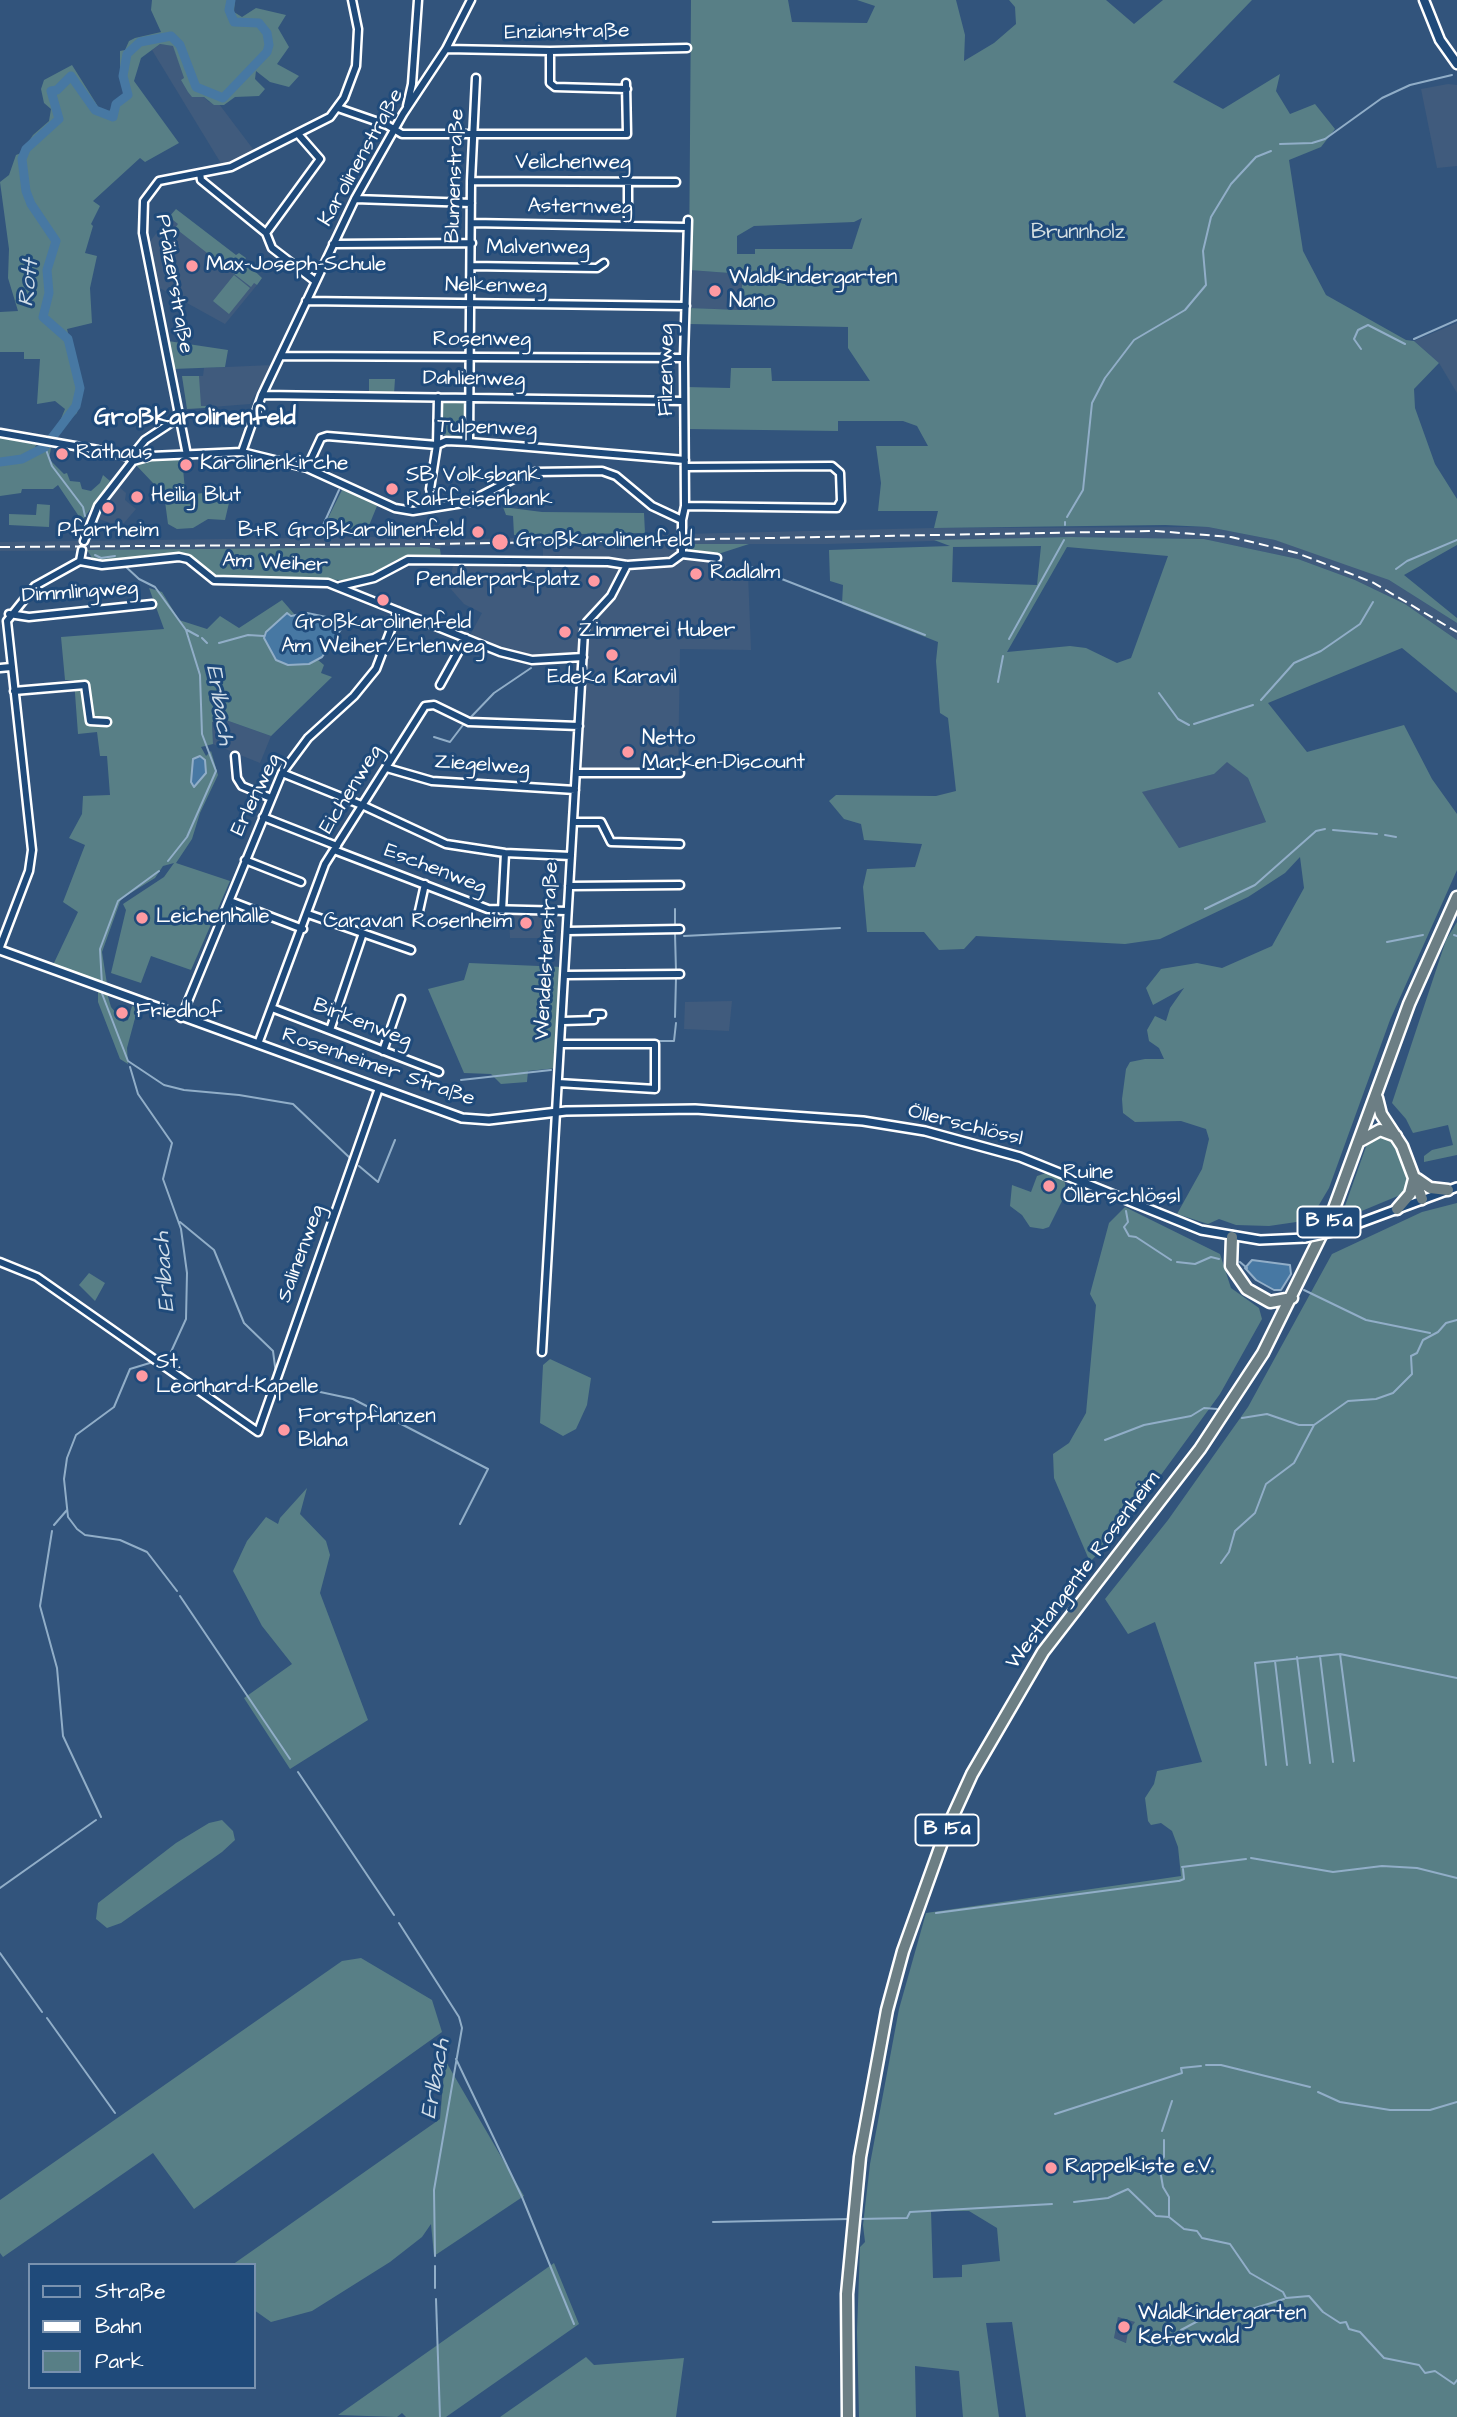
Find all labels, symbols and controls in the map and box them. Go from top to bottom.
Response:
street label: Enzianstraße [504,19,630,47]
street label: Karolinenstraße [314,85,410,231]
street label: Blumenstraße [441,108,471,244]
street label: Veilchenweg [515,151,631,177]
street label: Asternweg [527,194,633,222]
street label: Pfälzerstraße [148,212,198,356]
park label: Brunnholz [1031,221,1125,247]
street label: Malvenweg [486,236,590,262]
place label: Max-Joseph-Schule [206,253,386,279]
water label: Rott [14,258,46,308]
marker: Max-Joseph-Schule [184,258,200,274]
place label: Waldkindergarten Nano [729,266,897,316]
street label: Nelkenweg [445,274,547,300]
marker: Waldkindergarten Nano [707,283,723,299]
street label: Filzenweg [655,324,681,416]
street label: Rosenweg [433,328,531,354]
street label: Dahlienweg [423,367,525,393]
district label: Großkarolinenfeld [94,405,296,433]
street label: Tulpenweg [437,415,537,443]
place label: Rathaus [76,441,152,467]
marker: Rathaus [54,446,70,462]
place label: Karolinenkirche [200,452,348,478]
marker: Karolinenkirche [178,457,194,473]
place label: SB Volksbank Raiffeisenbank [406,464,553,514]
marker: SB Volksbank Raiffeisenbank [384,481,400,497]
place label: Heilig Blut [151,484,241,510]
marker: Heilig Blut [129,489,145,505]
marker: Pfarrheim [100,500,116,516]
place label: Pfarrheim [57,519,159,545]
place label: B+R Großkarolinenfeld [238,519,464,545]
marker: B+R Großkarolinenfeld [470,524,486,540]
place label: Großkarolinenfeld [516,529,693,555]
marker: Großkarolinenfeld [490,532,510,552]
street label: Am Weiher [221,549,329,579]
place label: Radlalm [710,561,780,587]
marker: Radlalm [688,566,704,582]
place label: Pendlerparkplatz [416,568,580,594]
marker: Pendlerparkplatz [586,573,602,589]
street label: Dimmlingweg [21,576,139,610]
marker: Großkarolinenfeld Am Weiher/Erlenweg [375,592,391,608]
place label: Großkarolinenfeld Am Weiher/Erlenweg [281,611,485,661]
place label: Zimmerei Huber [579,619,735,645]
marker: Zimmerei Huber [557,624,573,640]
marker: Edeka Karavil [604,647,620,663]
water label: Erlbach [198,663,238,747]
place label: Edeka Karavil [547,666,677,692]
place label: Netto Marken-Discount [642,727,805,777]
street label: Eichenweg [315,741,389,839]
marker: Netto Marken-Discount [620,744,636,760]
street label: Erlenweg [226,750,288,840]
street label: Ziegelweg [433,750,531,782]
street label: Eschenweg [380,839,490,901]
street label: Wendelsteinstraße [531,861,565,1041]
place label: Leichenhalle [156,905,270,931]
marker: Leichenhalle [134,910,150,926]
place label: Caravan Rosenheim [323,910,512,936]
marker: Caravan Rosenheim [518,915,534,931]
street label: Birkenweg [309,994,415,1054]
place label: Friedhof [136,1000,222,1026]
marker: Friedhof [114,1005,130,1021]
street label: Rosenheimer Straße [278,1023,478,1113]
street label: Öllerschlössl [905,1100,1025,1152]
place label: Ruine Öllerschlössl [1063,1161,1180,1211]
marker: Ruine Öllerschlössl [1041,1178,1057,1194]
street label: Salinenweg [273,1202,331,1306]
road number: B 15a [1298,1206,1360,1238]
water label: Erlbach [149,1231,183,1313]
place label: St. Leonhard-Kapelle [156,1351,319,1401]
marker: St. Leonhard-Kapelle [134,1368,150,1384]
place label: Forstpflanzen Blaha [298,1405,436,1455]
marker: Forstpflanzen Blaha [276,1422,292,1438]
street label: Westtangente Rosenheim [1001,1467,1167,1675]
road number: B 15a [916,1814,978,1846]
water label: Erlbach [416,2037,458,2121]
place label: Rappelkiste e.V. [1065,2155,1214,2181]
marker: Rappelkiste e.V. [1043,2160,1059,2176]
legend [28,2263,256,2389]
text: Straße [95,2277,166,2306]
place label: Waldkindergarten Keferwald [1138,2302,1306,2352]
text: Bahn [95,2312,142,2341]
marker: Waldkindergarten Keferwald [1116,2319,1132,2335]
text: Park [95,2347,144,2376]

